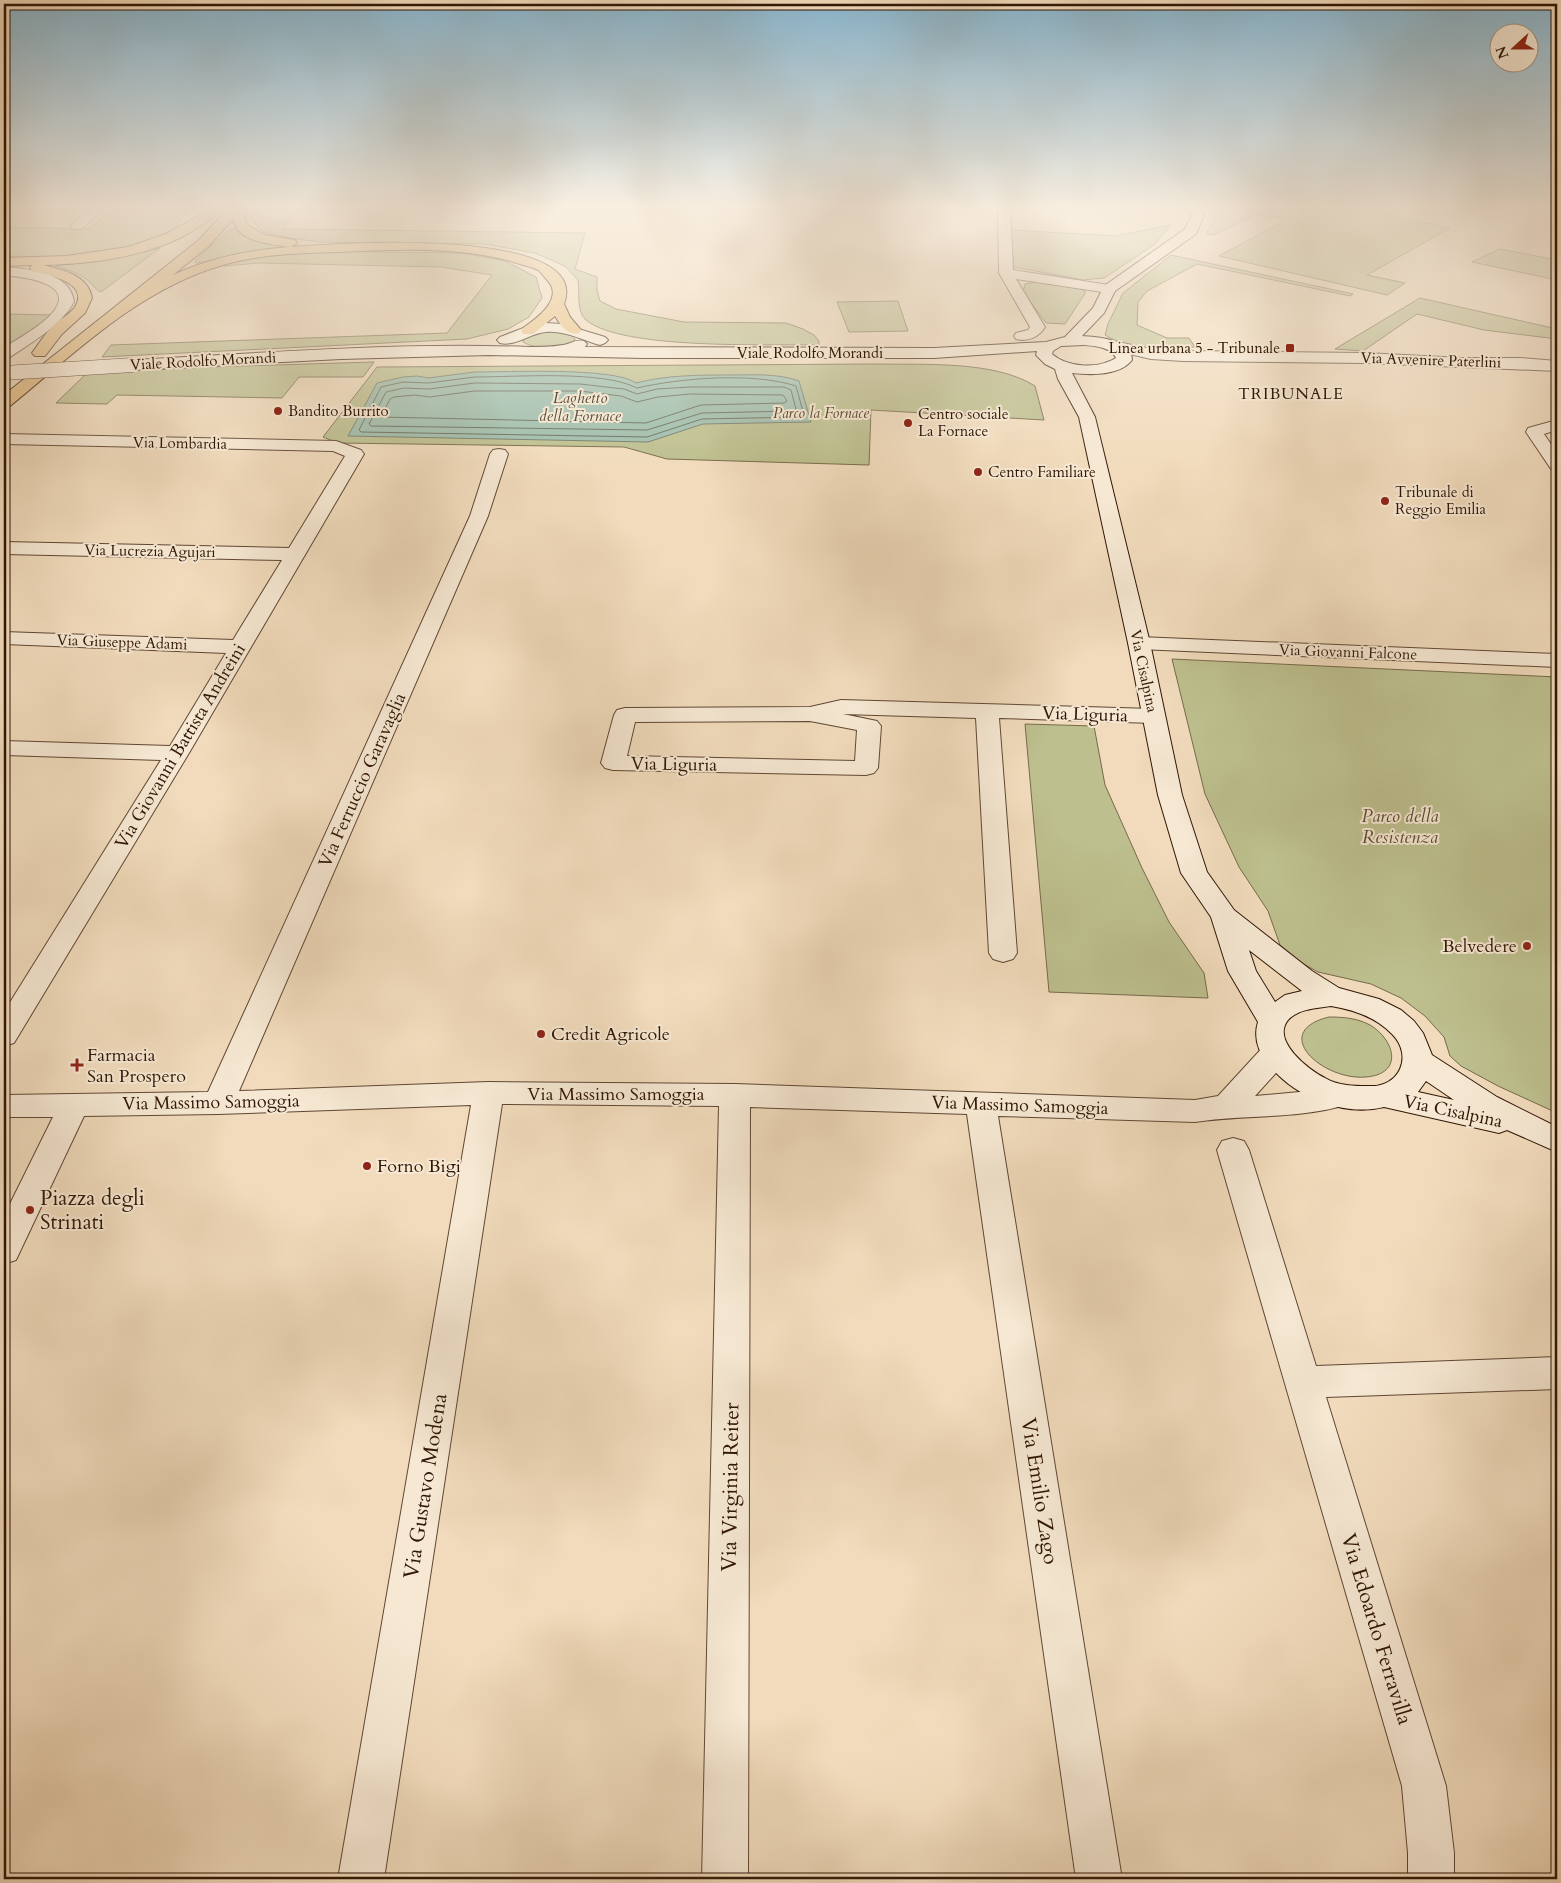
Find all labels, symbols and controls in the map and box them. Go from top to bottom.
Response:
north arrow [1488,22,1538,72]
text: N [1491,43,1513,62]
place label: Linea urbana 5 - Tribunale [1109,338,1280,358]
marker: Linea urbana 5 - Tribunale [1284,342,1296,354]
street label: Viale Rodolfo Morandi [737,343,883,363]
street label: Viale Rodolfo Morandi [129,347,277,375]
street label: Via Avvenire Paterlini [1360,348,1502,372]
district label: TRIBUNALE [1238,383,1344,405]
water label: Laghetto della Fornace [539,387,622,427]
place label: Bandito Burrito [288,401,389,421]
park label: Parco la Fornace [773,403,869,423]
place label: Centro sociale La Fornace [918,404,1009,441]
marker: Bandito Burrito [272,405,284,417]
marker: Centro sociale La Fornace [902,417,914,429]
street label: Via Lombardia [133,432,228,454]
place label: Centro Familiare [988,462,1096,482]
marker: Centro Familiare [972,466,984,478]
place label: Tribunale di Reggio Emilia [1395,482,1487,519]
marker: Tribunale di Reggio Emilia [1379,495,1391,507]
street label: Via Lucrezia Agujari [84,540,216,562]
street label: Via Cisalpina [1125,628,1163,715]
street label: Via Giuseppe Adami [56,630,188,654]
street label: Via Giovanni Battista Andreini [109,639,252,854]
street label: Via Giovanni Falcone [1278,640,1418,664]
street label: Via Ferruccio Garavaglia [313,689,412,872]
street label: Via Liguria [1041,701,1129,729]
street label: Via Liguria [631,751,718,778]
park label: Parco della Resistenza [1361,804,1439,850]
place label: Belvedere [1442,934,1517,959]
marker: Belvedere [1521,940,1533,952]
place label: Credit Agricole [551,1022,670,1047]
marker: Credit Agricole [535,1028,547,1040]
place label: Farmacia San Prospero [87,1043,186,1089]
marker: Farmacia San Prospero [71,1059,83,1071]
street label: Via Massimo Samoggia [527,1082,705,1107]
street label: Via Massimo Samoggia [122,1088,300,1117]
street label: Via Cisalpina [1401,1089,1505,1134]
street label: Via Massimo Samoggia [931,1090,1109,1121]
place label: Forno Bigi [377,1154,461,1179]
marker: Forno Bigi [361,1160,373,1172]
place label: Piazza degli Strinati [40,1184,145,1237]
marker: Piazza degli Strinati [24,1204,36,1216]
street label: Via Gustavo Modena [397,1391,454,1581]
street label: Via Virginia Reiter [715,1402,746,1572]
street label: Via Emilio Zago [1014,1416,1065,1566]
street label: Via Edoardo Ferravilla [1334,1530,1419,1728]

